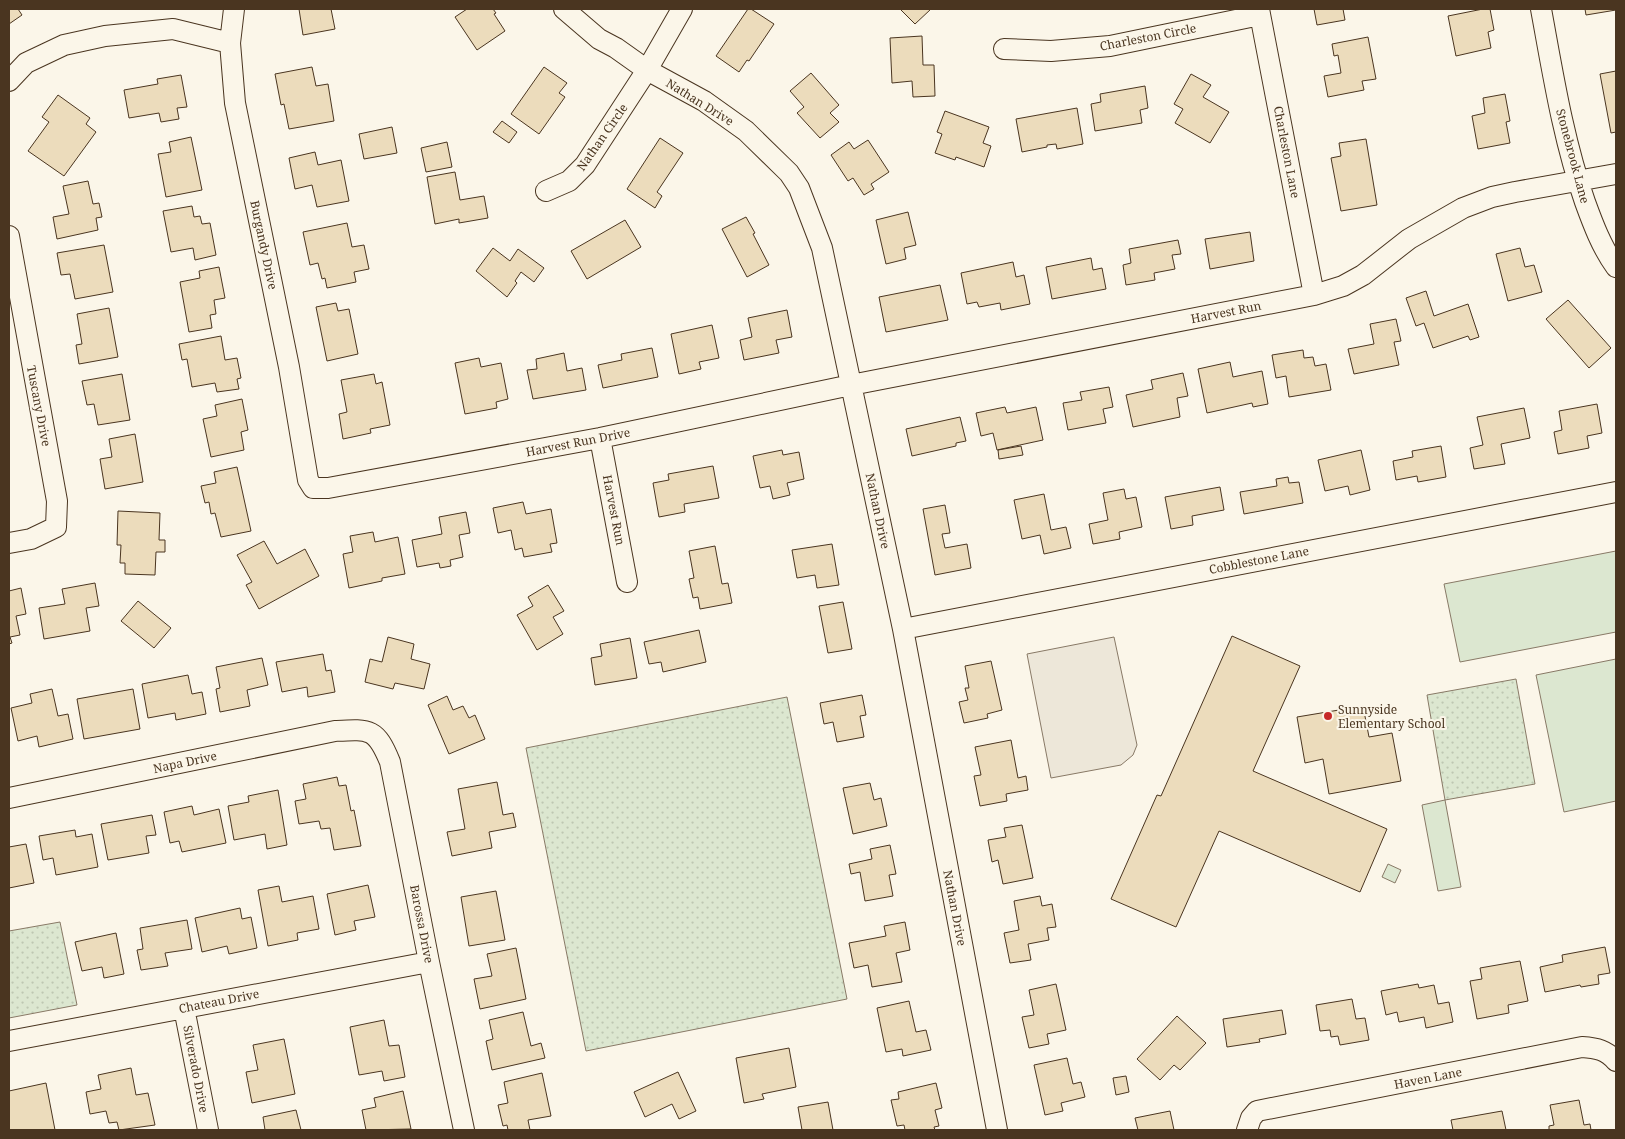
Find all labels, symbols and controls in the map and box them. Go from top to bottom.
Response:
street label: Charleston Circle [1098,19,1198,55]
street label: Nathan Drive [663,74,737,130]
street label: Nathan Circle [573,100,631,174]
street label: Charleston Lane [1270,105,1304,199]
street label: Stonebrook Lane [1552,107,1594,205]
street label: Burgandy Drive [246,199,282,291]
street label: Harvest Run [1189,297,1263,327]
street label: Tuscany Drive [23,364,55,448]
street label: Harvest Run Drive [524,424,632,460]
street label: Nathan Drive [862,472,894,550]
street label: Harvest Run [599,473,629,547]
street label: Cobblestone Lane [1208,542,1310,578]
place label: Sunnyside Elementary School [1338,701,1446,732]
marker: Sunnyside Elementary School [1322,710,1334,722]
street label: Napa Drive [152,747,218,777]
street label: Nathan Drive [939,869,971,947]
street label: Barossa Drive [406,883,438,965]
street label: Chateau Drive [177,985,261,1017]
street label: Silverado Drive [179,1024,213,1114]
street label: Haven Lane [1393,1063,1463,1093]

